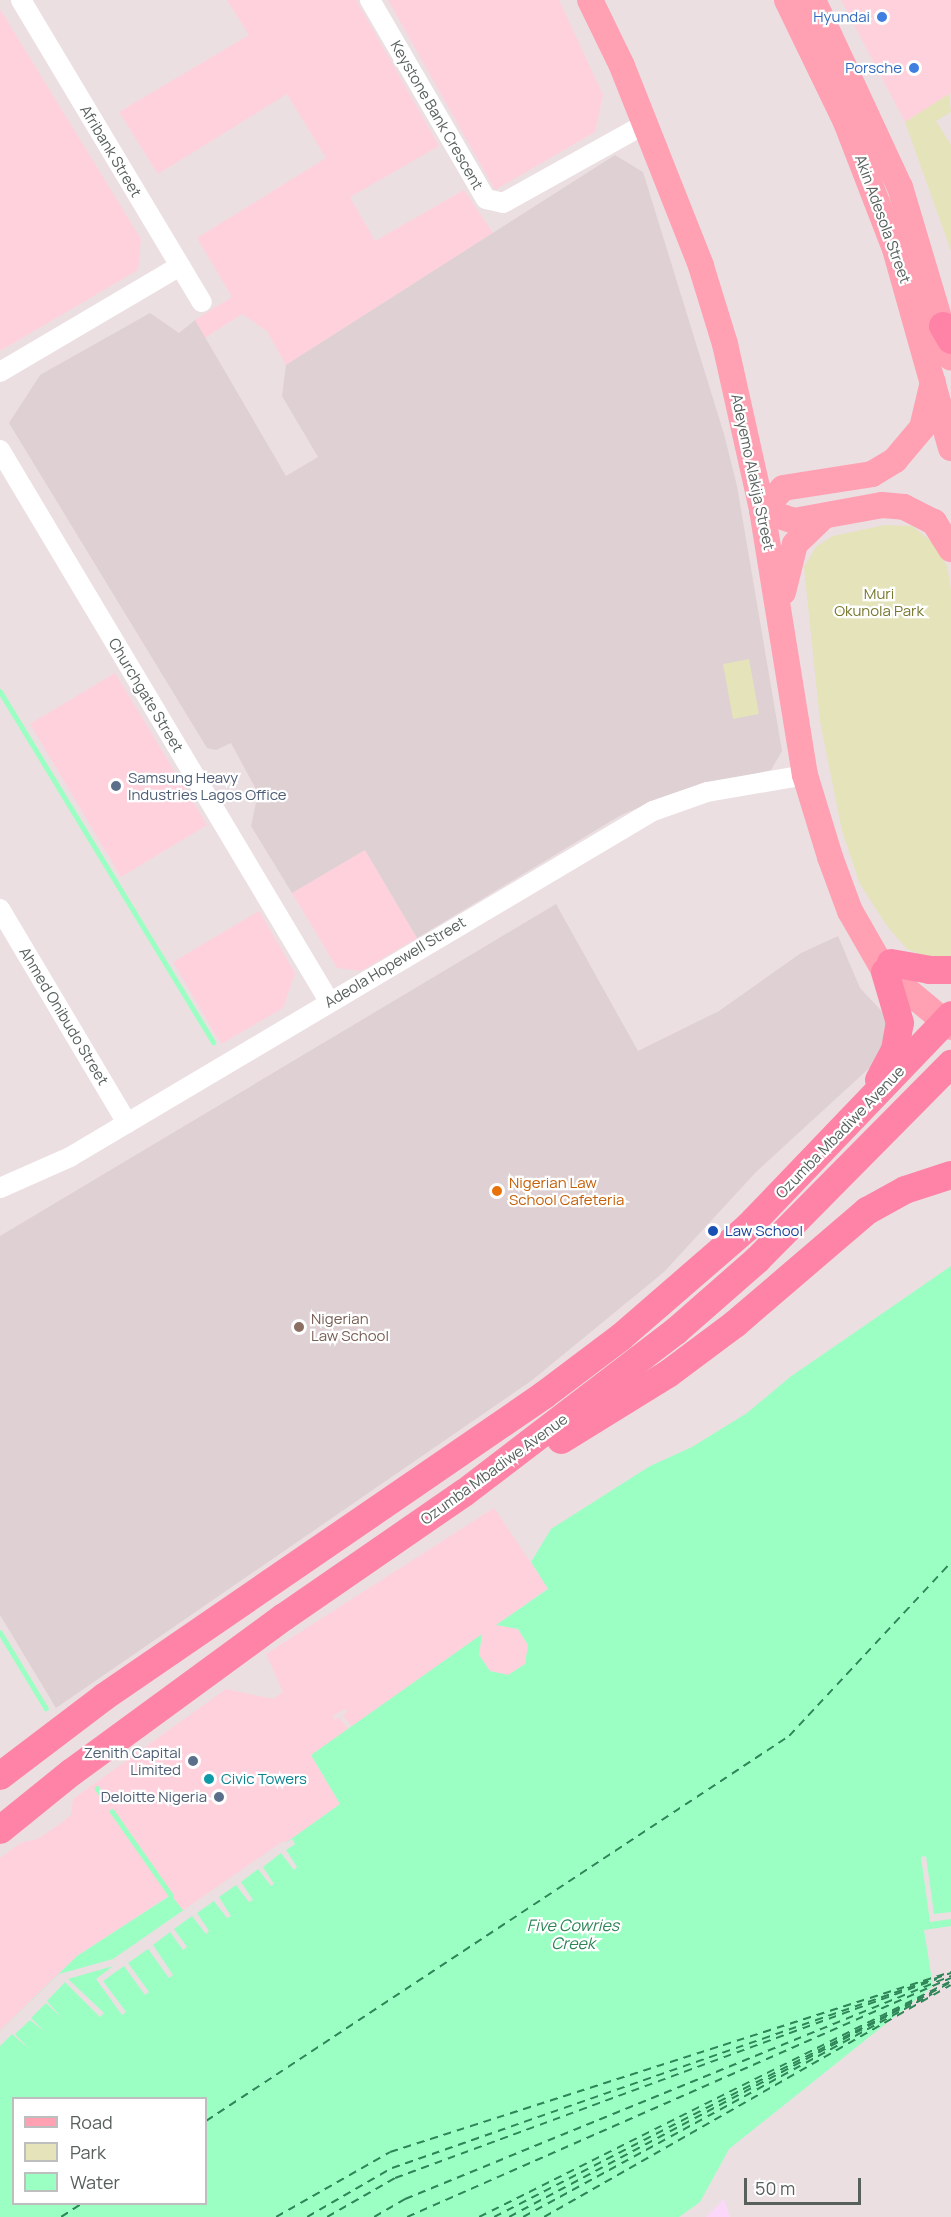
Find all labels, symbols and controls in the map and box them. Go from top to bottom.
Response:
place label: Hyundai [813,8,870,26]
marker: Hyundai [875,10,889,24]
street label: Keystone Bank Crescent [387,37,487,193]
place label: Porsche [845,59,902,77]
marker: Porsche [907,61,921,75]
street label: Afribank Street [77,102,145,200]
street label: Akin Adesola Street [851,152,915,286]
street label: Adeyemo Alakija Street [728,392,778,552]
park label: Muri Okunola Park [834,584,924,619]
street label: Churchgate Street [105,635,187,755]
place label: Samsung Heavy Industries Lagos Office [128,768,286,803]
marker: Samsung Heavy Industries Lagos Office [109,779,123,793]
street label: Adeola Hopewell Street [321,913,469,1011]
street label: Ahmed Onibudo Street [16,944,112,1088]
street label: Ozumba Mbadiwe Avenue [772,1062,908,1202]
place label: Nigerian Law School Cafeteria [509,1173,624,1208]
marker: Nigerian Law School Cafeteria [490,1184,504,1198]
place label: Law School [725,1222,803,1240]
marker: Law School [706,1224,720,1238]
place label: Nigerian Law School [311,1309,389,1344]
marker: Nigerian Law School [292,1320,306,1334]
street label: Ozumba Mbadiwe Avenue [417,1410,571,1528]
place label: Zenith Capital Limited [84,1743,181,1778]
marker: Zenith Capital Limited [186,1754,200,1768]
place label: Civic Towers [221,1770,307,1788]
marker: Civic Towers [202,1772,216,1786]
place label: Deloitte Nigeria [101,1788,207,1806]
marker: Deloitte Nigeria [212,1790,226,1804]
water label: Five Cowries Creek [527,1915,619,1953]
legend [12,2097,207,2205]
text: Road [70,2110,113,2134]
text: Park [70,2140,106,2164]
scale bar [747,2166,864,2204]
text: Water [70,2170,120,2194]
text: 50 m [755,2176,795,2200]

